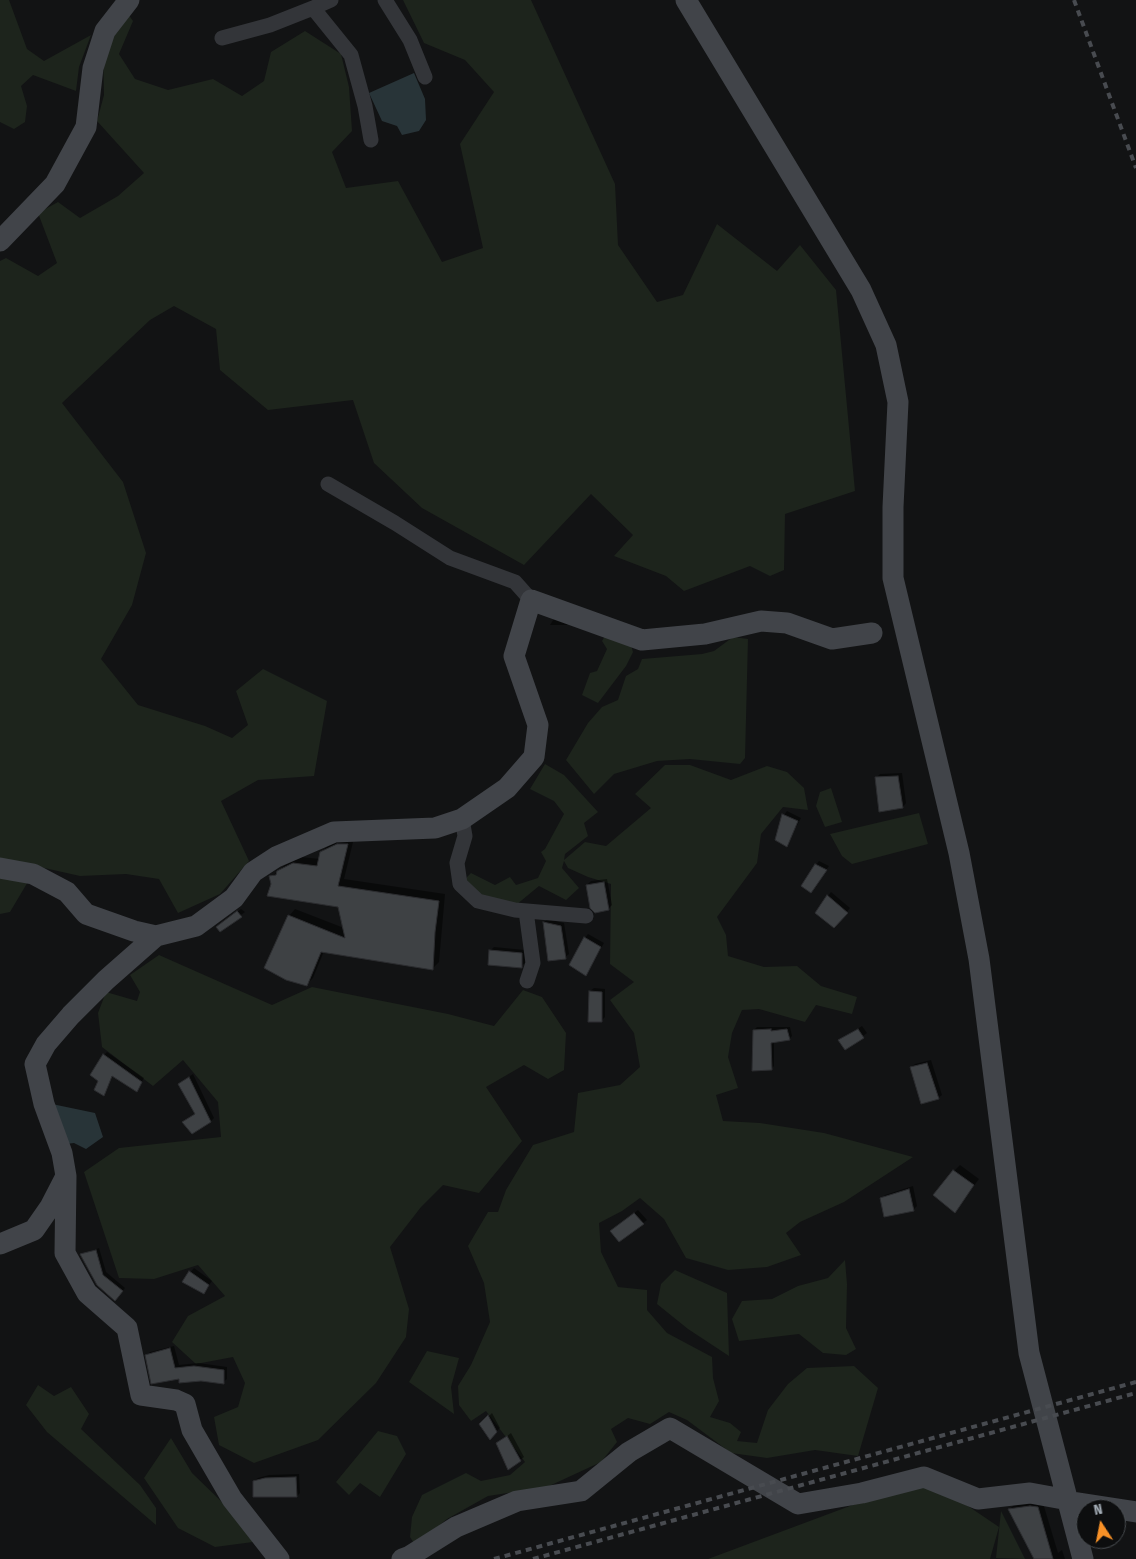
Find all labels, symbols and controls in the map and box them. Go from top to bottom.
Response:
north arrow [1076,1499,1126,1549]
text: N [1092,1501,1104,1519]

